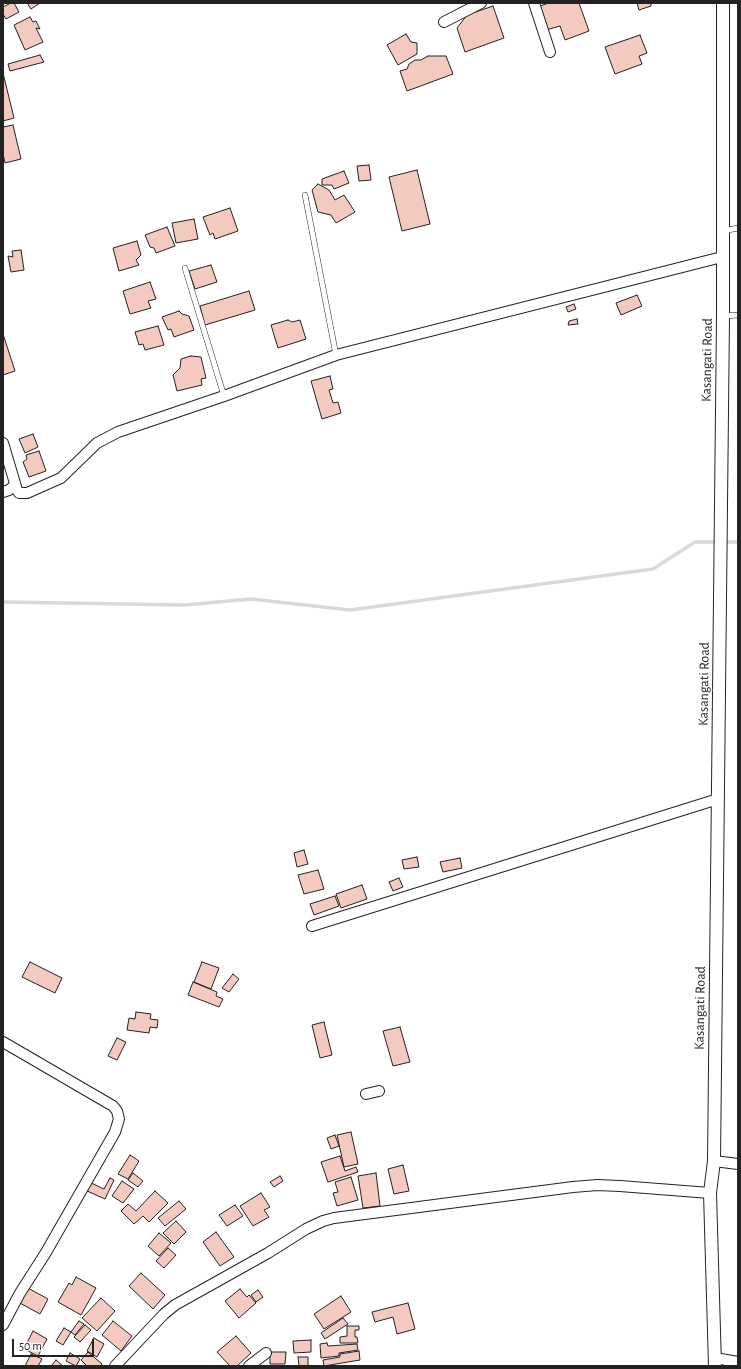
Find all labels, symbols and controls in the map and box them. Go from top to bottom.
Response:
street label: Kasangati Road [698,318,716,402]
street label: Kasangati Road [695,642,713,726]
street label: Kasangati Road [691,966,709,1050]
scale bar [14,1331,96,1357]
text: 50 m [19,1340,42,1352]

